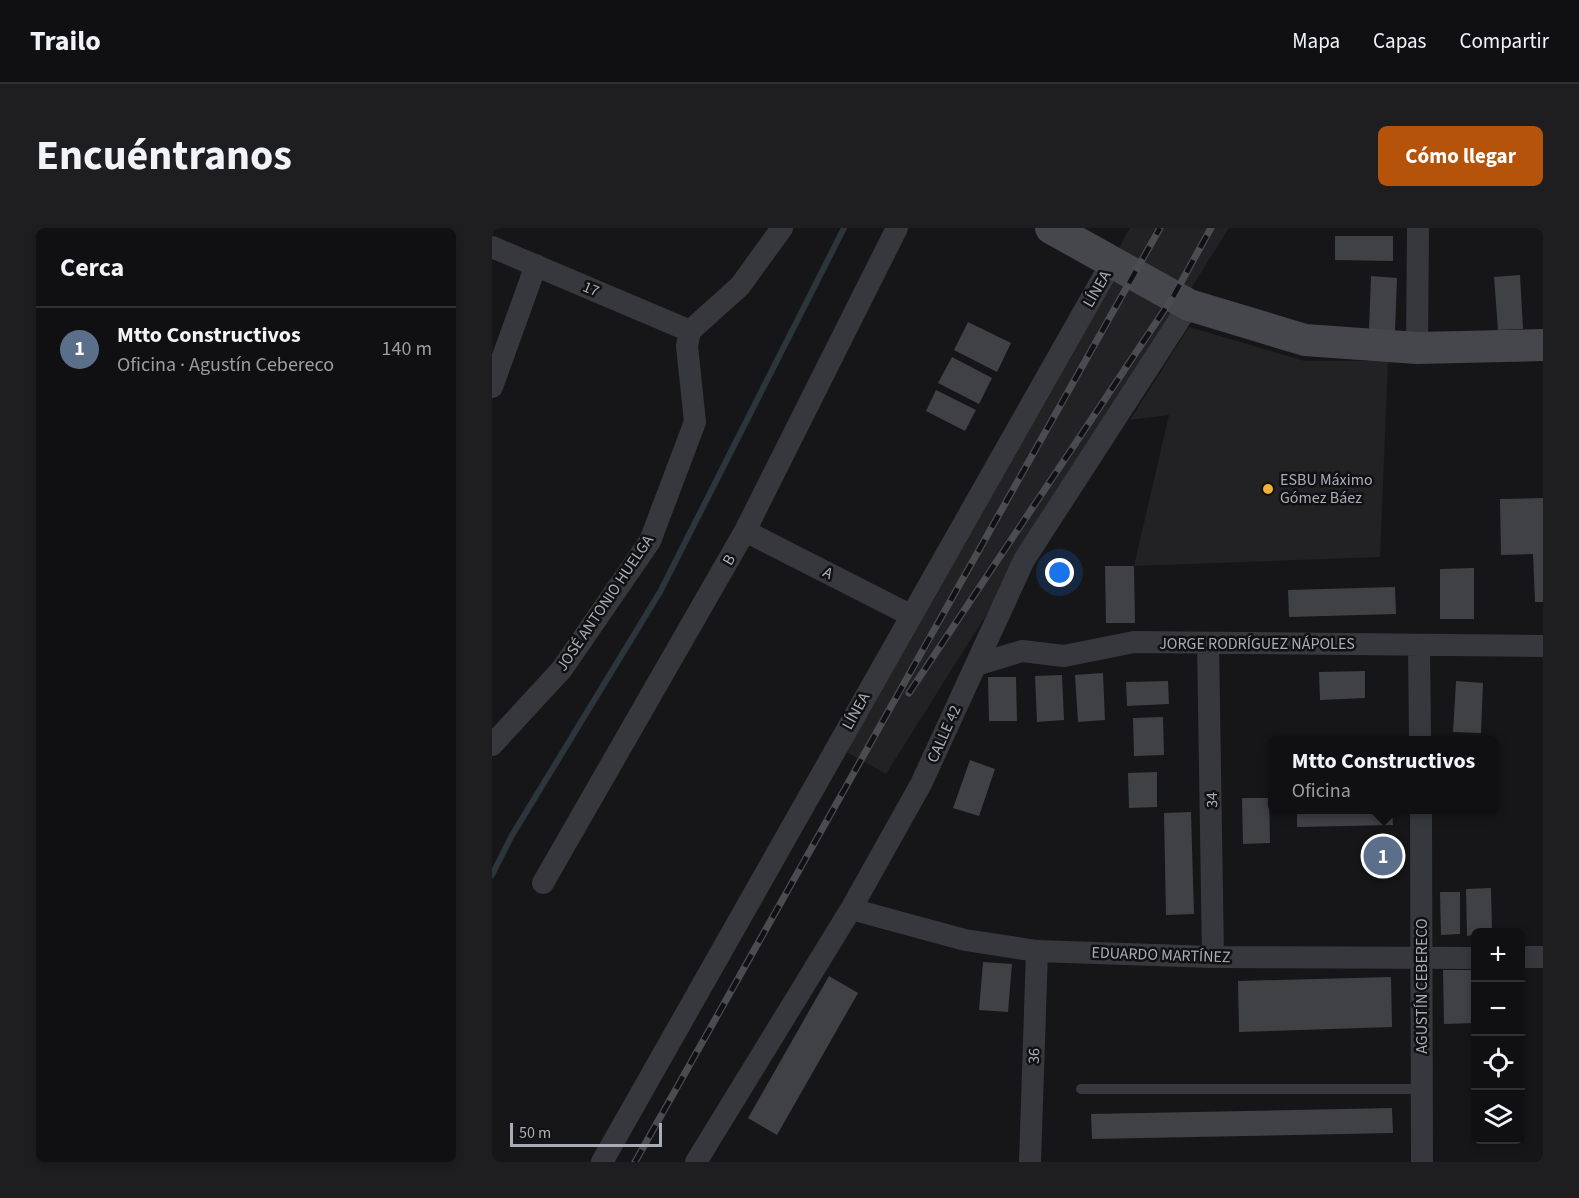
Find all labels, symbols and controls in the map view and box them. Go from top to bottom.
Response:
text: Trailo [30,21,101,61]
text: Mapa [1292,26,1340,56]
text: Capas [1373,26,1426,56]
text: Compartir [1459,26,1549,56]
text: Encuéntranos [36,126,292,186]
button: Cómo llegar [1378,126,1543,186]
text: Cerca [60,249,124,286]
street label: LÍNEA [1078,266,1117,312]
street label: 17 [579,276,603,302]
text: Mtto Constructivos [117,319,301,351]
text: 1 [74,335,85,363]
text: 140 m [382,335,432,363]
text: Oficina · Agustín Cebereco [117,351,334,379]
place label: ESBU Máximo Gómez Báez [1280,469,1373,509]
marker: ESBU Máximo Gómez Báez [1261,482,1275,496]
street label: JOSÉ ANTONIO HUELGA [551,530,659,675]
street label: B [717,550,741,570]
your location [1045,558,1074,587]
street label: A [819,561,837,585]
street label: JORGE RODRÍGUEZ NÁPOLES [1159,633,1355,655]
street label: LÍNEA [837,688,875,734]
street label: CALLE 42 [922,702,966,766]
popup [1268,736,1499,814]
text: Mtto Constructivos [1292,745,1475,777]
text: Oficina [1292,777,1351,805]
street label: 34 [1201,792,1223,808]
pin: 1 [1364,834,1402,878]
street label: AGUSTÍN CEBERECO [1411,918,1433,1054]
map controls [1471,928,1525,1144]
button: + [1471,928,1525,982]
street label: EDUARDO MARTÍNEZ [1091,942,1231,968]
button: − [1471,982,1525,1036]
button: locate [1471,1036,1525,1090]
street label: 36 [1023,1048,1045,1064]
button: layers [1471,1090,1525,1144]
scale bar [510,1120,662,1148]
text: 50 m [519,1122,551,1144]

